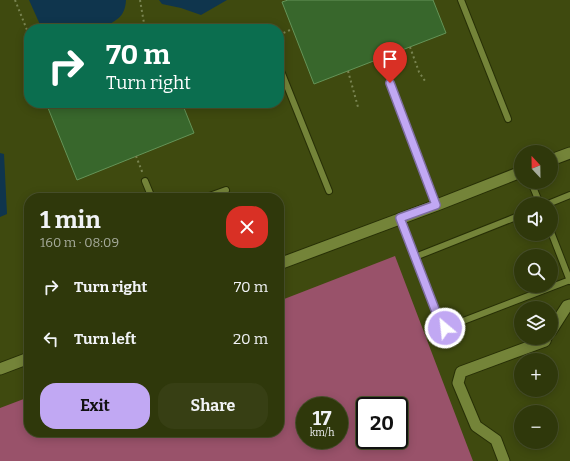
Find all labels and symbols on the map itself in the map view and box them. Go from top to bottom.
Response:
pin [373,42,407,83]
north arrow [514,145,558,189]
position arrow [424,307,466,349]
speed limit sign: 20 [356,397,408,449]

